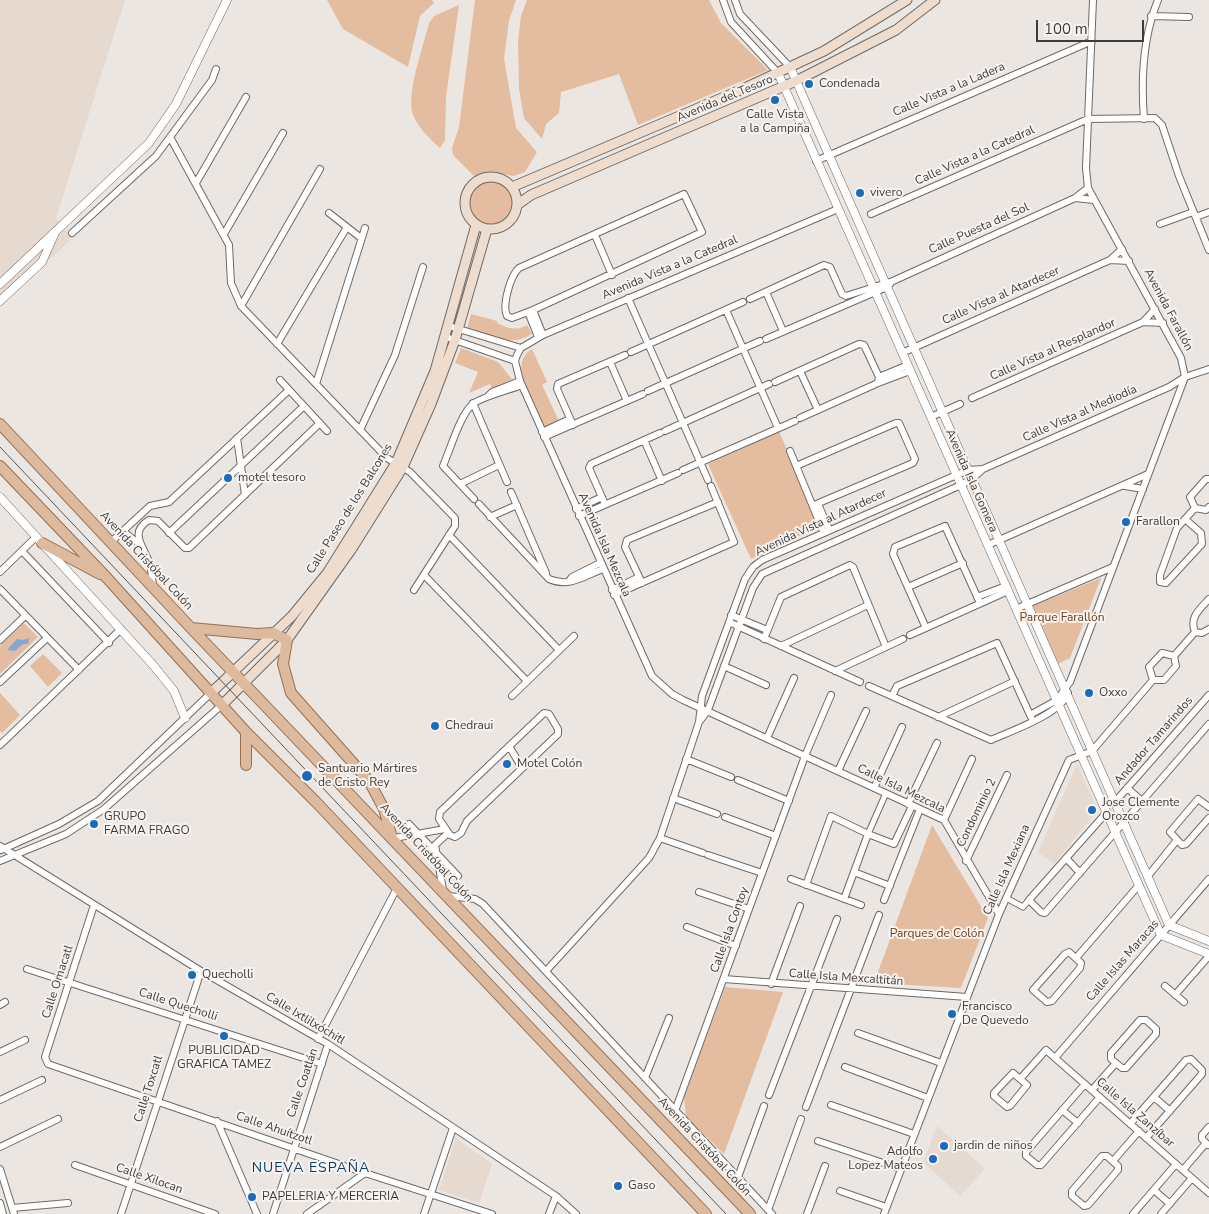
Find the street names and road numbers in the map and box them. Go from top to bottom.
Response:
street label: Calle Vista a la Ladera [891,60,1007,120]
street label: Avenida del Tesoro [675,72,775,126]
street label: Calle Vista a la Catedral [913,123,1037,189]
street label: Calle Puesta del Sol [927,200,1031,258]
street label: Avenida Vista a la Catedral [600,233,740,303]
street label: Calle Vista al Atardecer [940,264,1062,328]
street label: Avenida Farallón [1140,267,1196,353]
street label: Calle Vista al Resplandor [988,316,1118,384]
street label: Calle Vista al Mediodía [1021,382,1139,446]
street label: Avenida Isla Gomera [942,427,1000,535]
street label: Calle Paseo de los Balcones [304,441,396,577]
street label: Avenida Vista al Atardecer [753,486,889,560]
street label: Avenida Isla Mezcala [575,491,633,599]
street label: Avenida Cristóbal Colón [96,509,196,613]
street label: Andador Tamarindos [1112,694,1196,788]
street label: Calle Isla Mezcala [855,761,947,817]
street label: Condominio 2 [954,776,1000,850]
street label: Avenida Cristóbal Colón [376,801,476,905]
street label: Calle Isla Mexiana [981,822,1033,918]
street label: Calle Isla Contoy [708,885,752,975]
street label: Calle Islas Maracas [1084,917,1162,1005]
street label: Calle Omacatl [39,944,77,1020]
street label: Calle Isla Mexcaltitán [788,967,904,989]
street label: Calle Quecholli [137,985,219,1025]
street label: Calle Ixtlilxóchitl [263,990,347,1048]
street label: Calle Coatlán [284,1046,322,1120]
street label: Calle Toxcatl [131,1054,167,1124]
street label: Calle Isla Zanzíbar [1093,1075,1177,1151]
street label: Avenida Cristóbal Colón [654,1095,754,1199]
street label: Calle Ahuítzotl [234,1109,314,1149]
street label: Calle Xilocan [113,1161,185,1197]

